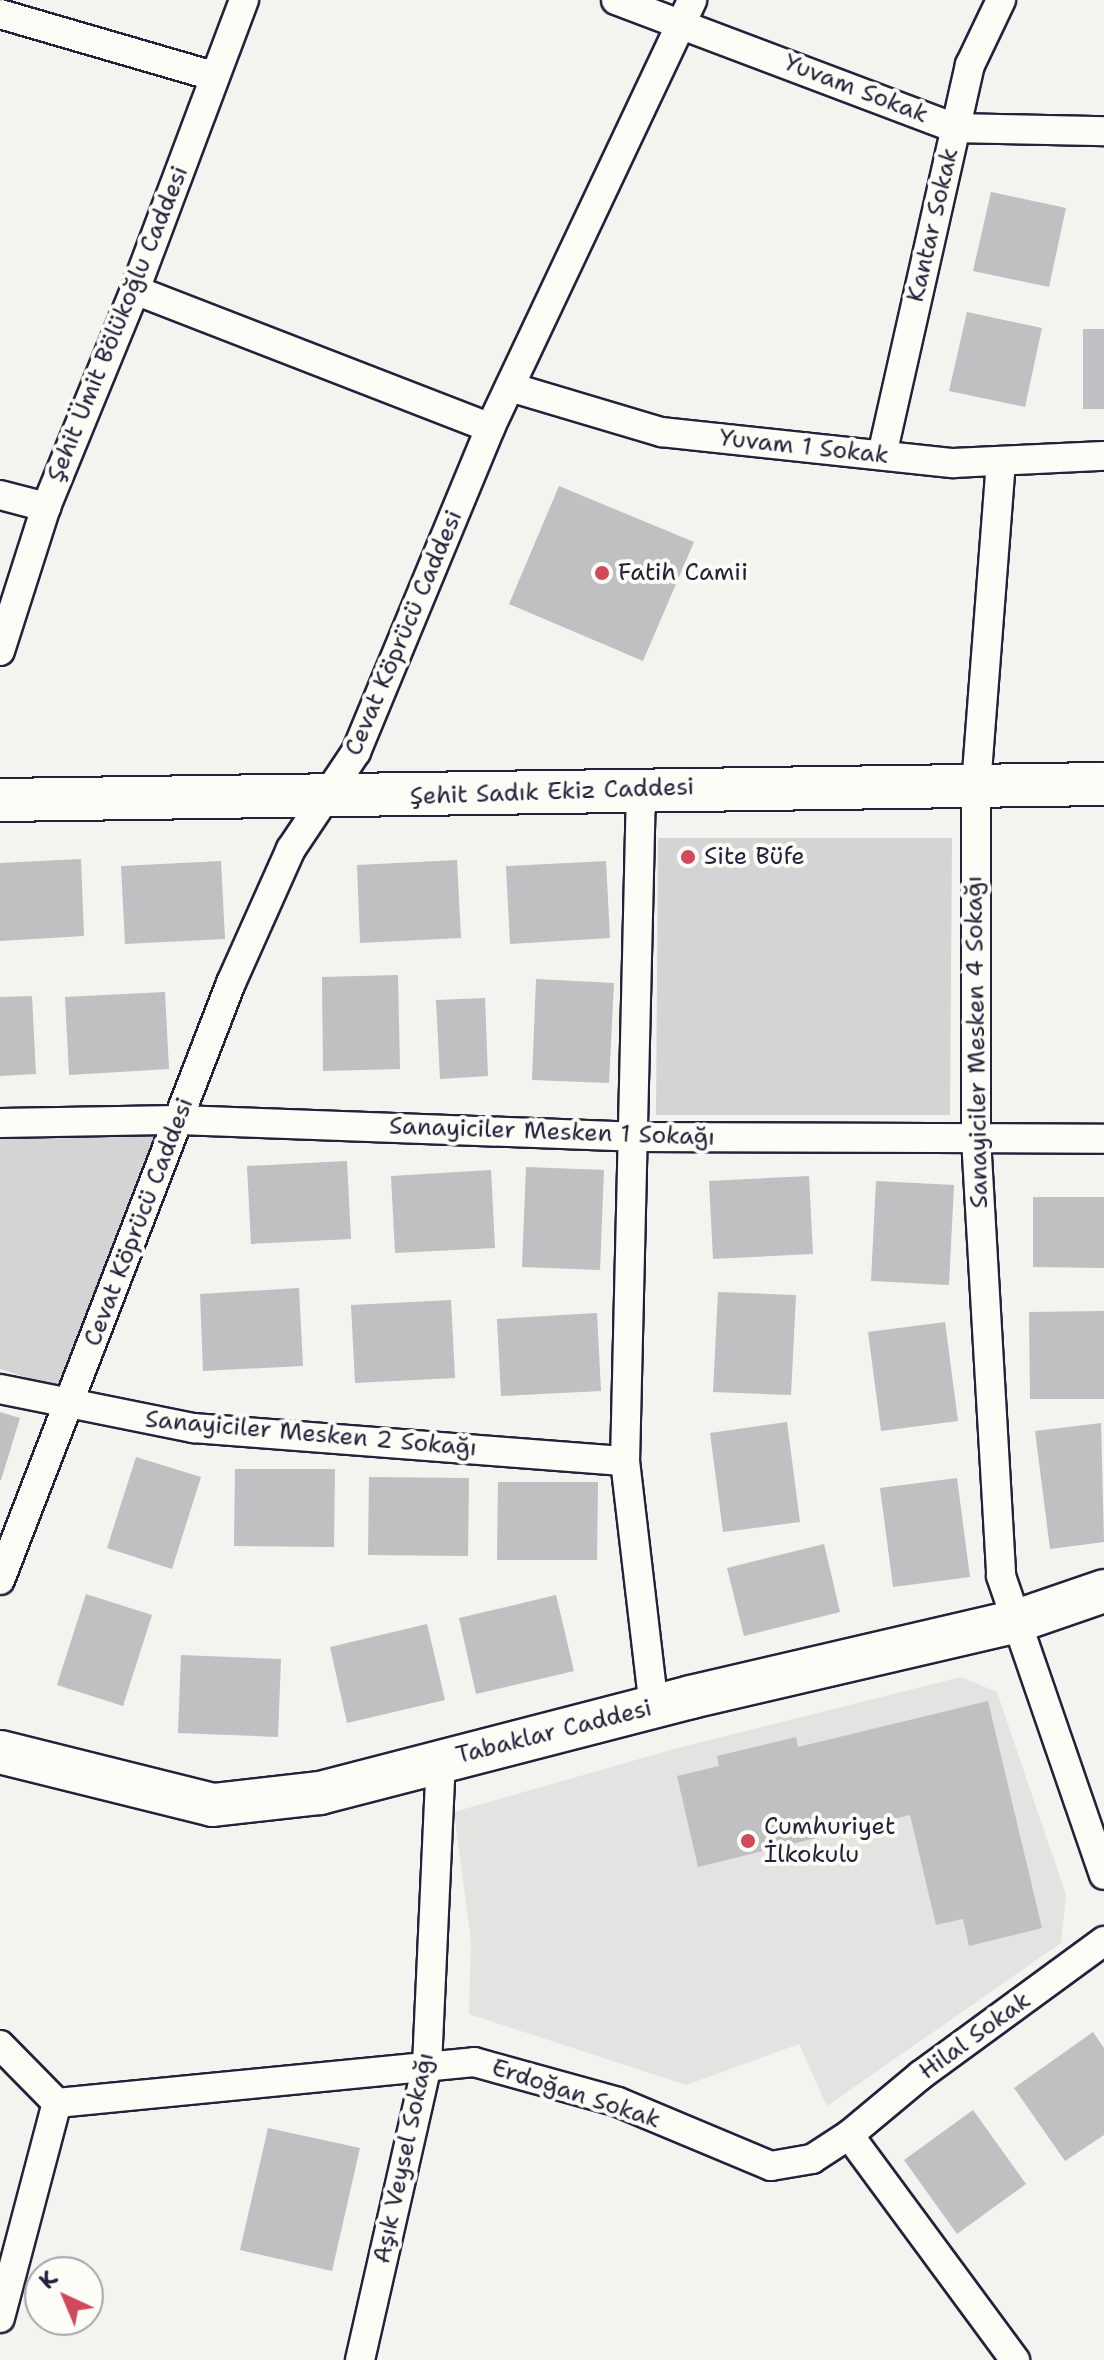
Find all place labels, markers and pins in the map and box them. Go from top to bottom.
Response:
place label: Fatih Camii [618,559,748,587]
marker: Fatih Camii [593,564,611,582]
place label: Site Büfe [704,843,805,871]
marker: Site Büfe [679,848,697,866]
place label: Cumhuriyet İlkokulu [764,1813,895,1869]
marker: Cumhuriyet İlkokulu [739,1832,757,1850]

